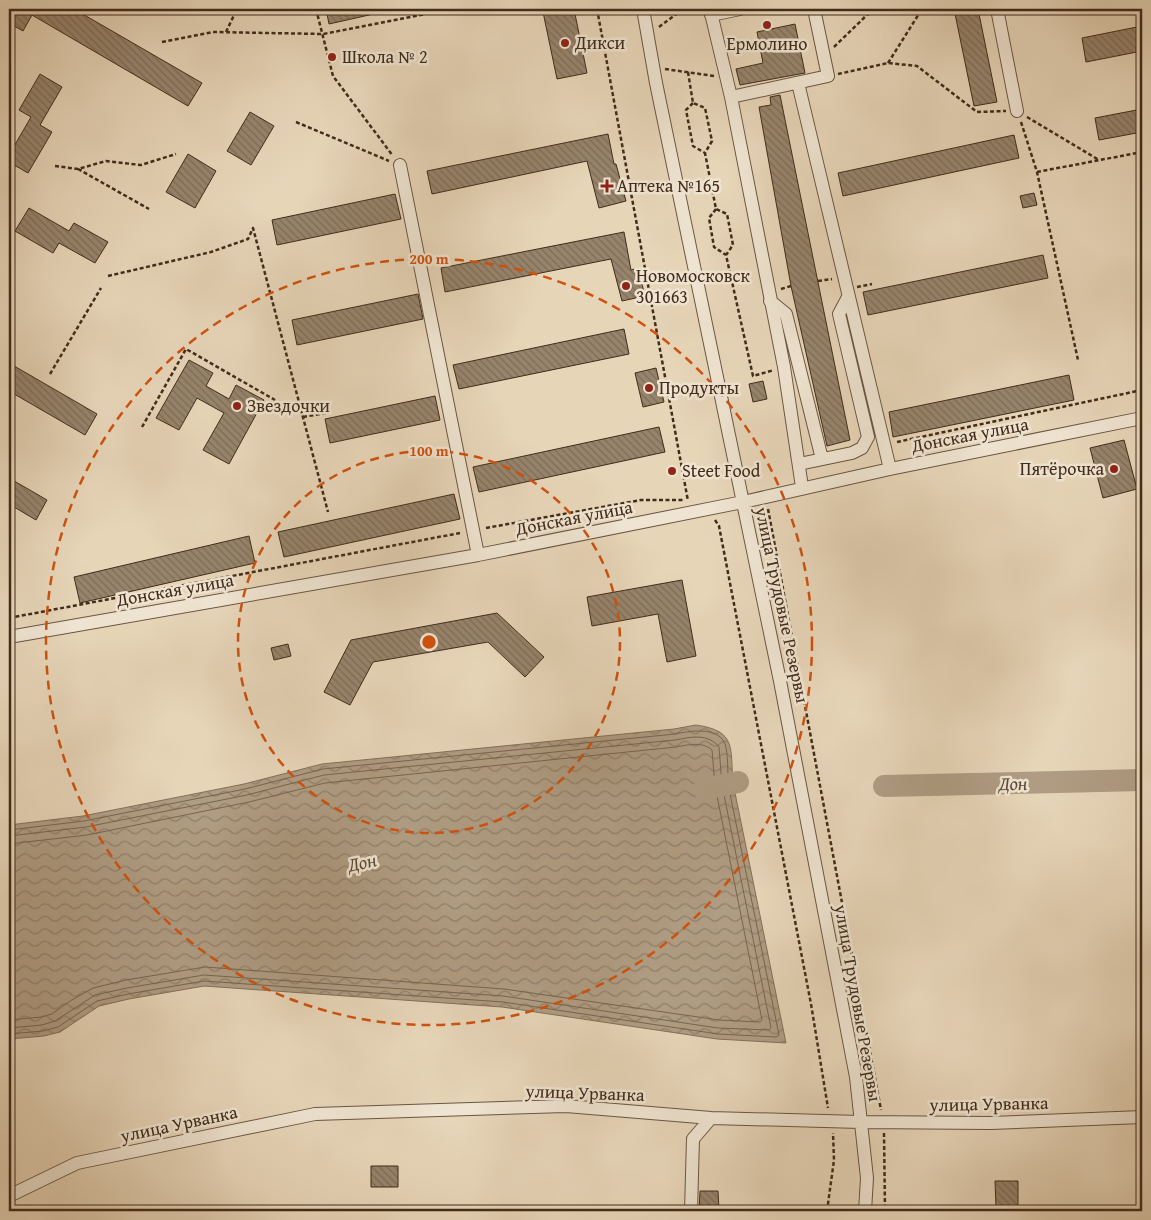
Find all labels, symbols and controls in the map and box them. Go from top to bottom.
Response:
marker: Ермолино [761,19,773,31]
place label: Дикси [574,29,626,56]
place label: Ермолино [726,30,808,57]
marker: Дикси [559,37,571,49]
place label: Школа № 2 [342,43,428,70]
marker: Школа № 2 [326,51,338,63]
place label: Аптека №165 [617,172,720,199]
marker: Аптека №165 [601,180,613,192]
text: 200 m [409,248,449,269]
place label: Новомосковск 301663 [636,262,750,310]
marker: Новомосковск 301663 [620,280,632,292]
place label: Продукты [659,374,740,401]
marker: Продукты [643,382,655,394]
place label: Звездочки [247,392,330,419]
marker: Звездочки [231,400,243,412]
street label: Донская улица [908,410,1031,459]
text: 100 m [409,440,449,461]
place label: Пятёрочка [1020,455,1104,482]
place label: Steet Food [682,457,761,484]
marker: Пятёрочка [1108,463,1120,475]
marker: Steet Food [666,465,678,477]
street label: Донская улица [512,493,635,542]
street label: улица Трудовые Резервы [748,503,817,706]
street label: Донская улица [113,566,236,613]
centre of rings [420,633,438,651]
water label: Дон [997,769,1028,797]
water label: Дон [344,845,379,879]
street label: улица Трудовые Резервы [828,901,889,1104]
street label: улица Урванка [524,1077,645,1108]
street label: улица Урванка [928,1089,1049,1118]
street label: улица Урванка [117,1098,240,1149]

